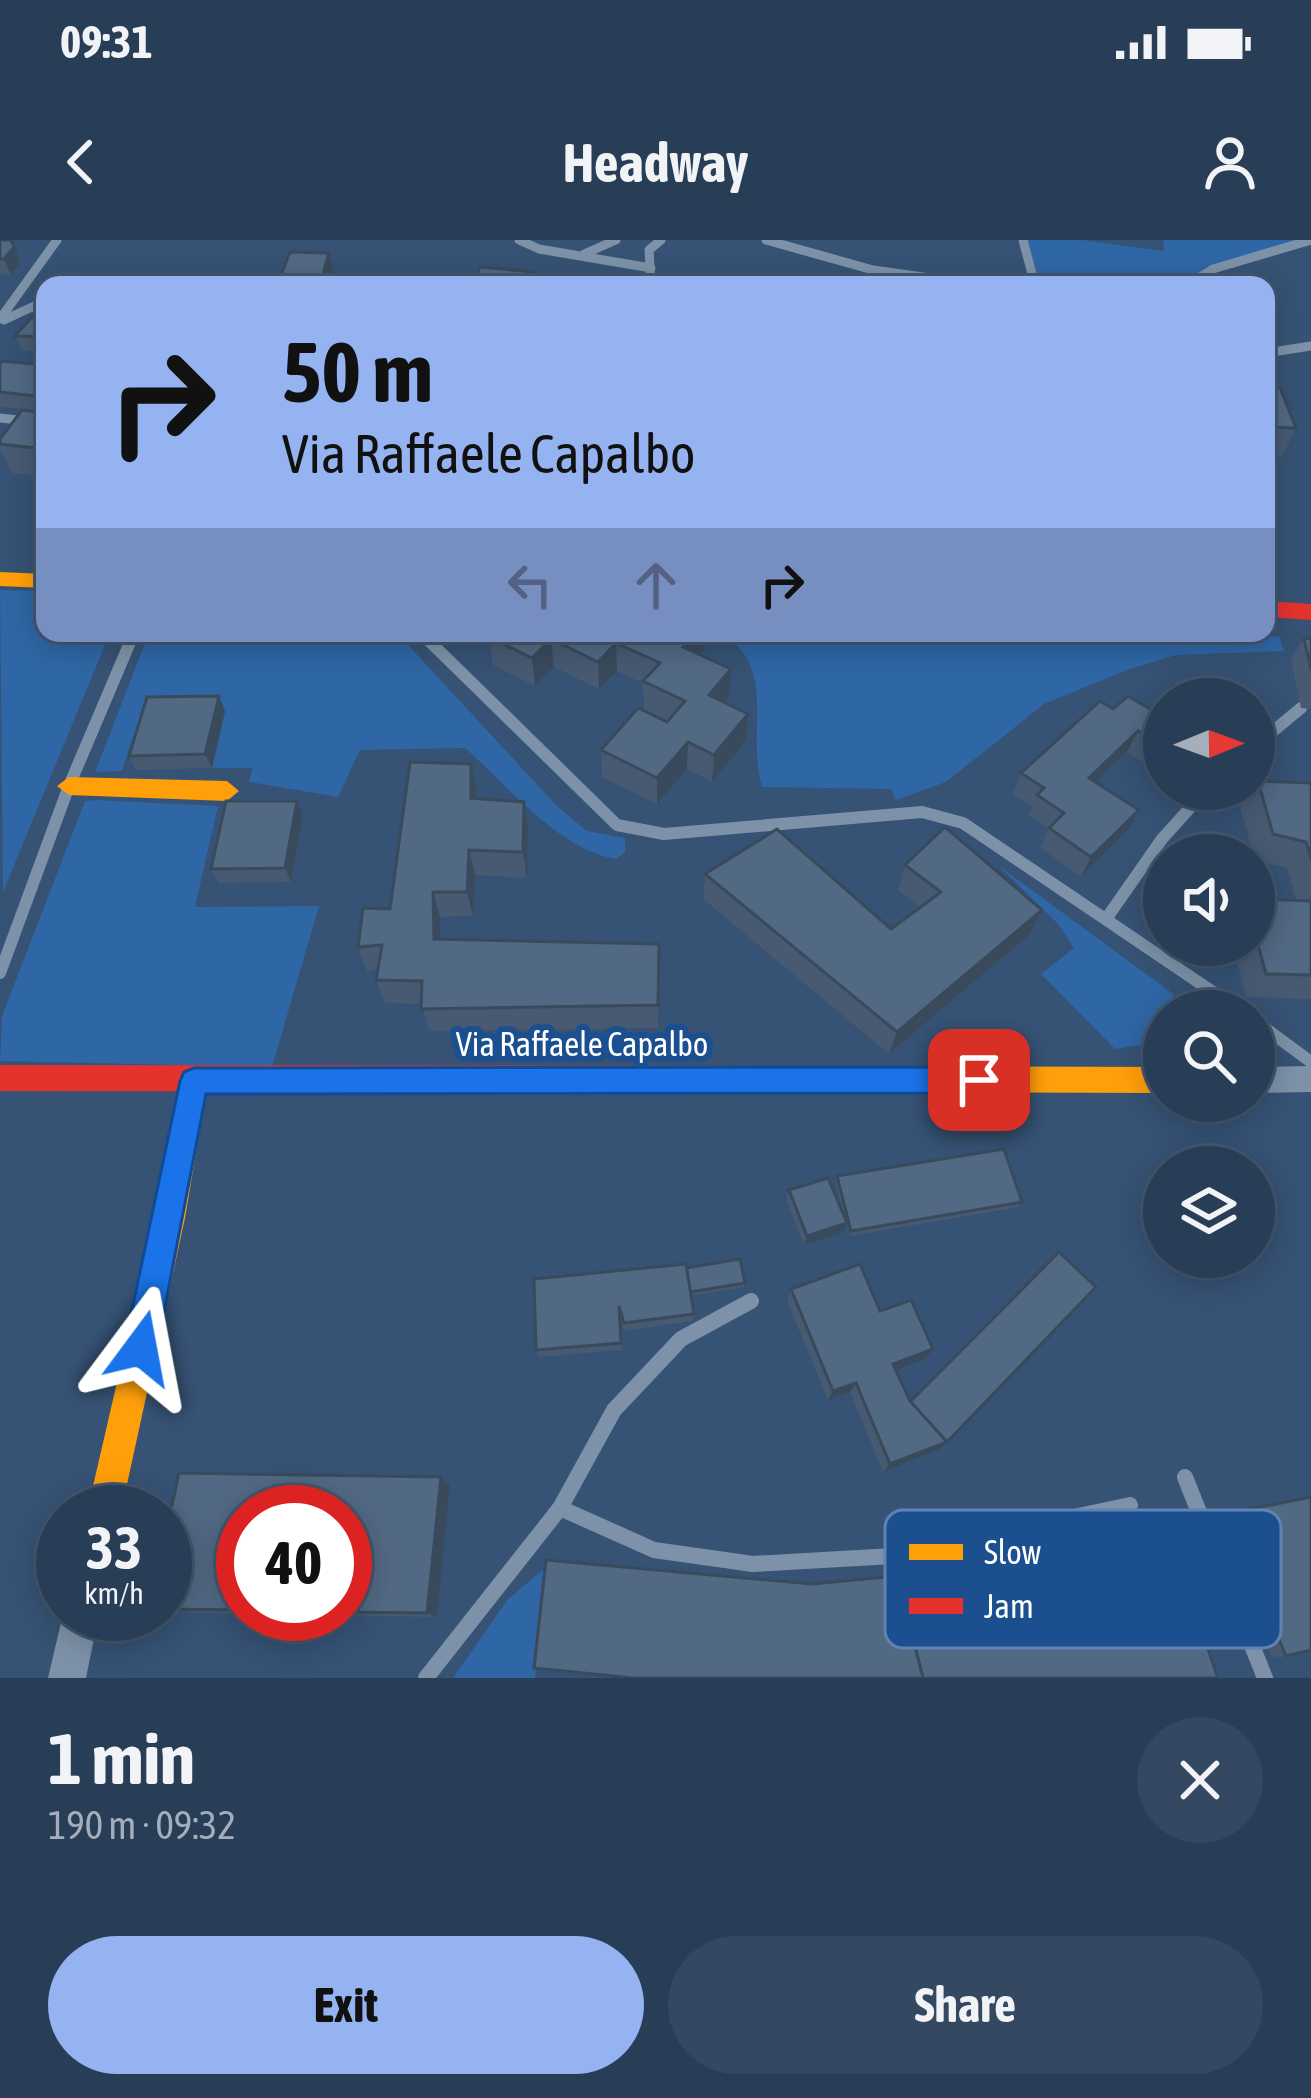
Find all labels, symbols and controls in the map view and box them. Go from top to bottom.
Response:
text: 09:31 [60,16,153,68]
icon: back [48,129,114,195]
icon: person [1197,129,1263,195]
text: Headway [563,132,748,193]
icon: right [84,324,240,480]
text: 50 m [282,324,433,420]
text: Via Raffaele Capalbo [282,423,695,484]
icon: left [497,552,563,618]
icon: ahead [623,552,689,618]
icon: right [749,552,815,618]
north arrow [1143,678,1275,810]
map controls [1143,678,1275,1278]
button: sound [1143,834,1275,966]
button: search [1143,990,1275,1122]
street label: Via Raffaele Capalbo [456,1025,708,1063]
pin [928,1029,1030,1131]
icon: arrive [946,1047,1012,1113]
button: layers [1143,1146,1275,1278]
position arrow [78,1285,204,1411]
speed limit sign: 40 [216,1485,372,1641]
legend [885,1510,1281,1648]
text: 33 [86,1513,142,1582]
text: Slow [984,1533,1041,1571]
text: km/h [84,1576,144,1610]
text: Jam [984,1587,1034,1625]
text: 1 min [48,1717,195,1799]
button: close [1137,1717,1263,1843]
text: 190 m · 09:32 [48,1803,236,1847]
button: Exit [48,1936,644,2074]
button: Share [668,1936,1263,2074]

